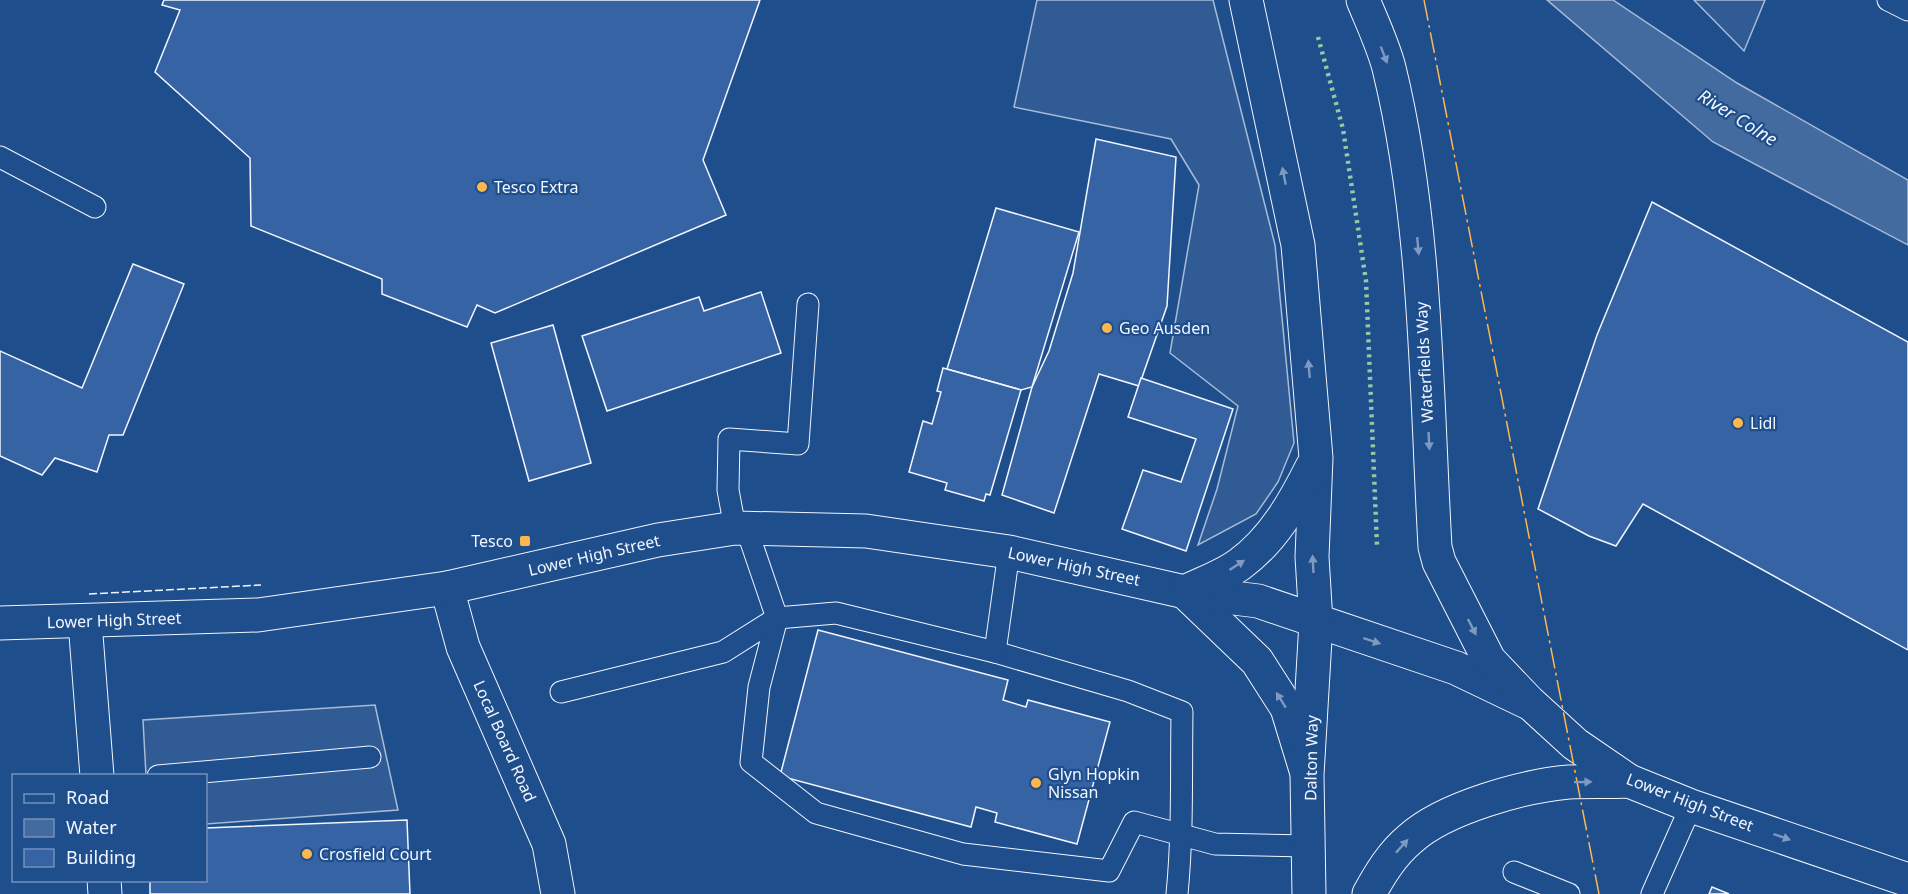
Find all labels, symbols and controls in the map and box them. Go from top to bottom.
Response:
one-way arrow [1380,46,1389,64]
water label: River Colne [1694,83,1782,151]
one-way arrow [1279,167,1289,186]
place label: Tesco Extra [494,176,578,198]
marker: Tesco Extra [475,180,489,194]
one-way arrow [1413,237,1423,256]
street label: Waterfields Way [1410,300,1438,423]
place label: Geo Ausden [1119,317,1210,339]
marker: Geo Ausden [1100,321,1114,335]
one-way arrow [1304,360,1314,379]
place label: Lidl [1750,412,1776,434]
marker: Lidl [1731,416,1745,430]
one-way arrow [1424,432,1433,451]
street label: Lower High Street [526,529,662,581]
place label: Tesco [471,530,513,552]
marker: Tesco [518,534,532,548]
street label: Lower High Street [1006,541,1142,591]
one-way arrow [1308,555,1317,574]
one-way arrow [1228,559,1244,571]
street label: Lower High Street [46,607,182,633]
one-way arrow [1468,619,1477,636]
one-way arrow [1363,636,1381,646]
street label: Local Board Road [468,677,542,805]
one-way arrow [1276,692,1287,708]
street label: Dalton Way [1299,714,1323,801]
place label: Glyn Hopkin Nissan [1048,763,1140,803]
street label: Lower High Street [1623,768,1757,836]
legend [12,774,207,882]
marker: Glyn Hopkin Nissan [1029,776,1043,790]
one-way arrow [1573,777,1592,787]
text: Road [66,785,109,809]
text: Water [66,815,117,839]
one-way arrow [1773,833,1791,842]
one-way arrow [1395,839,1409,854]
place label: Crosfield Court [319,843,432,865]
text: Building [66,845,136,869]
marker: Crosfield Court [300,847,314,861]

